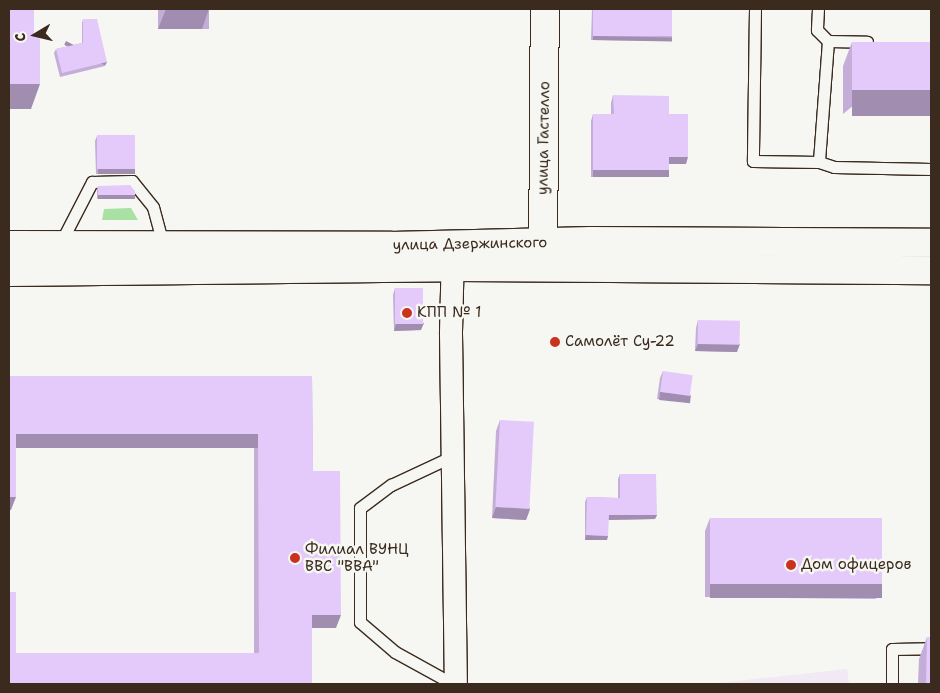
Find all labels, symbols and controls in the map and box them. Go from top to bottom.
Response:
north arrow [10,10,60,60]
text: С [11,32,30,43]
street label: улица Гастелло [534,81,554,195]
street label: улица Дзержинского [393,234,547,254]
place label: КПП № 1 [417,304,481,322]
marker: КПП № 1 [401,307,413,319]
place label: Самолёт Су-22 [565,333,675,351]
marker: Самолёт Су-22 [549,336,561,348]
place label: Филиал ВУНЦ ВВС "ВВА" [305,540,409,575]
marker: Филиал ВУНЦ ВВС "ВВА" [289,552,301,564]
place label: Дом офицеров [801,556,912,574]
marker: Дом офицеров [785,559,797,571]

